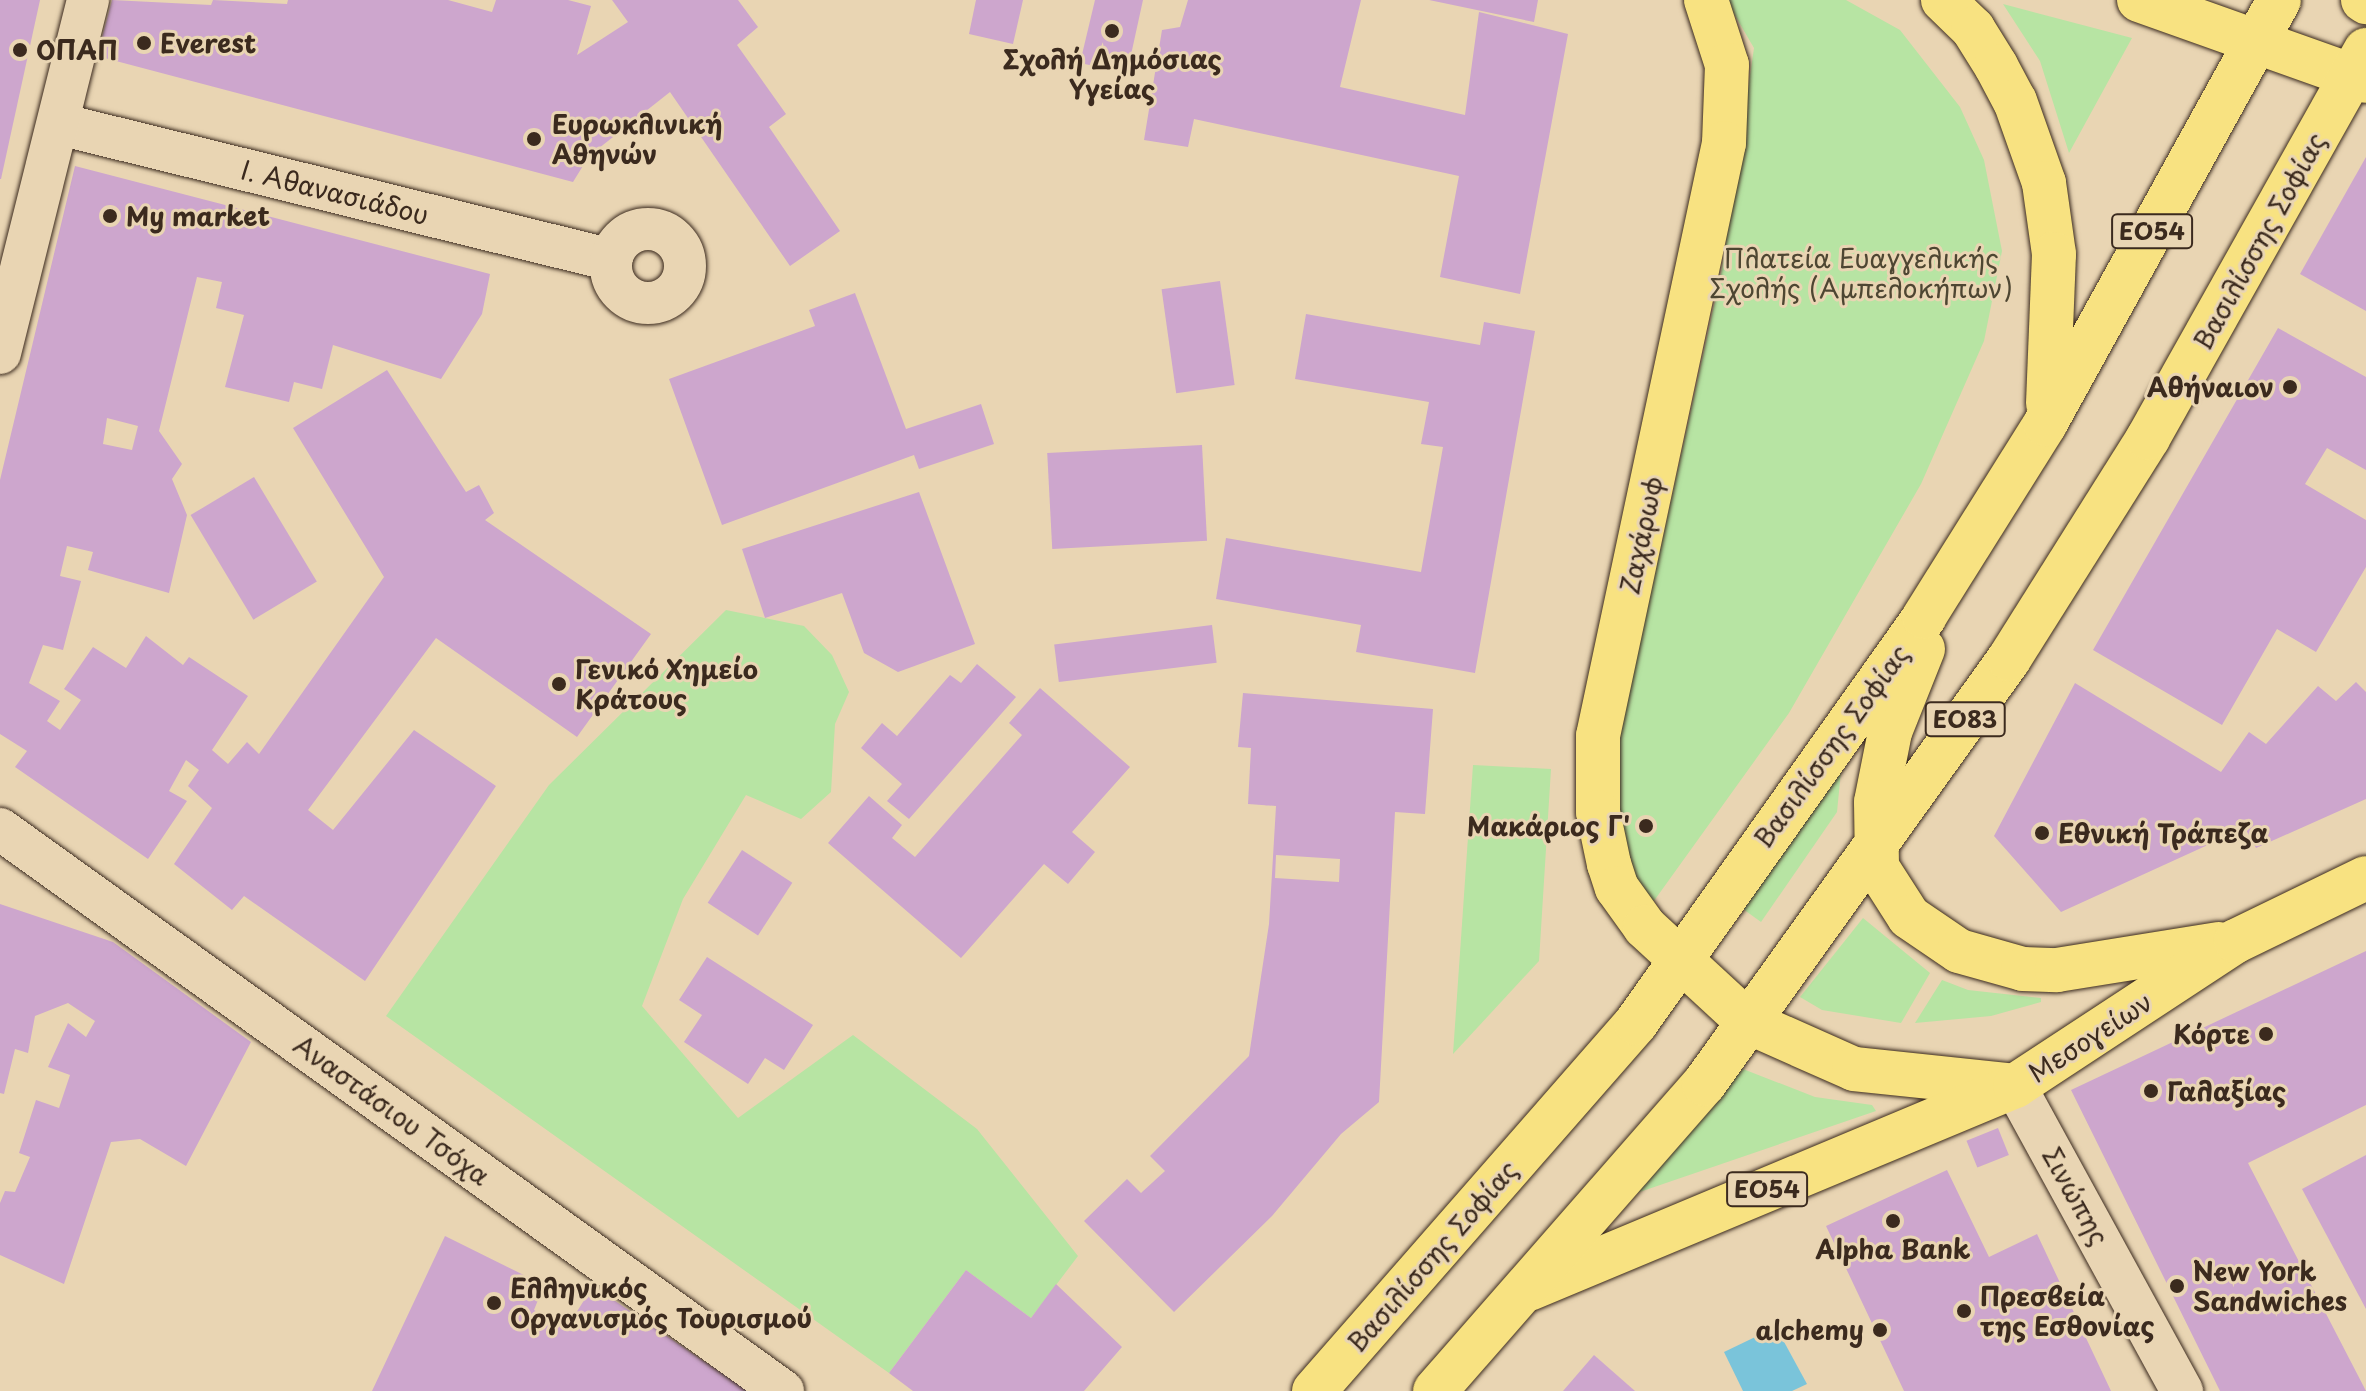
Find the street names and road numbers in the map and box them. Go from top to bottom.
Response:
street label: Βασιλίσσης Σοφίας [2186,127,2332,355]
street label: Ι. Αθανασιάδου [238,154,432,230]
road number: ΕΟ54 [2110,211,2194,251]
street label: Ζαχάρωφ [1613,473,1669,597]
street label: Βασιλίσσης Σοφίας [1747,638,1915,854]
road number: ΕΟ83 [1923,699,2007,739]
street label: Μεσογείων [2023,986,2157,1088]
street label: Αναστάσιου Τσόχα [288,1028,496,1192]
street label: Σινώπης [2036,1142,2116,1250]
street label: Βασιλίσσης Σοφίας [1340,1154,1524,1358]
road number: ΕΟ54 [1725,1169,1809,1209]

